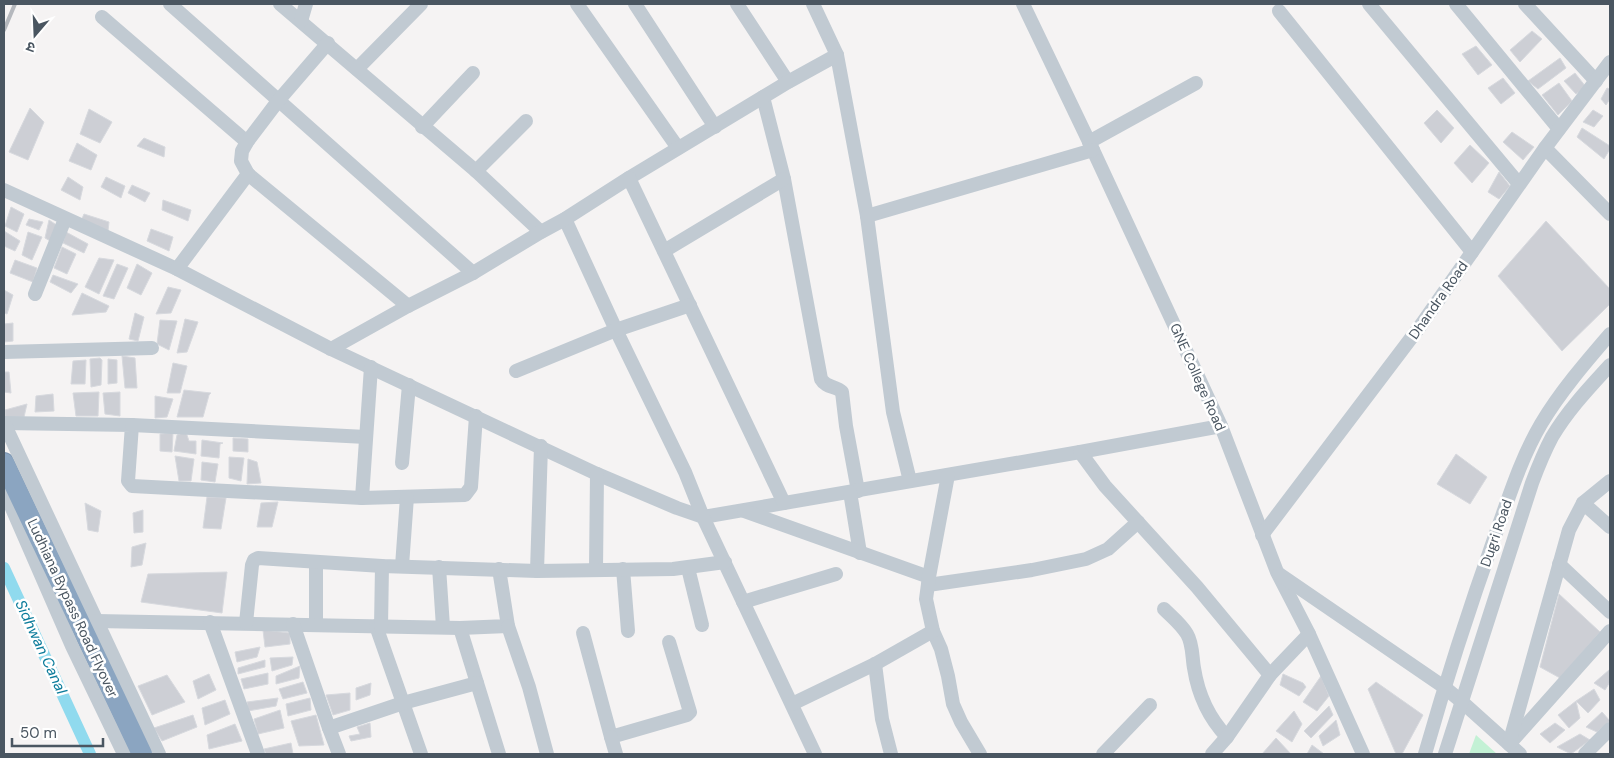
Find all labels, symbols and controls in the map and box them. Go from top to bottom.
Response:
north arrow [10,10,60,60]
text: उ [23,37,38,57]
street label: Dhandra Road [1404,257,1472,343]
street label: GNE College Road [1166,320,1230,434]
street label: Dugri Road [1476,497,1516,569]
street label: Ludhiana Bypass Road Flyover [24,516,122,700]
water label: Sidhwan Canal [10,597,72,698]
scale bar [12,716,104,748]
text: 50 m [20,723,57,743]

